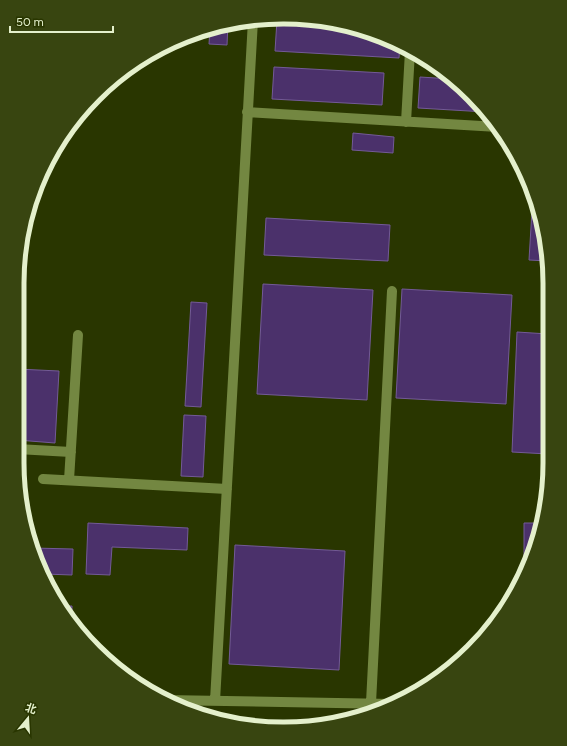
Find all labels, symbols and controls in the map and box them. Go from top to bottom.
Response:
scale bar [10,8,113,34]
text: 50 m [16,15,44,29]
north arrow [8,698,48,738]
text: 北 [24,701,38,717]

